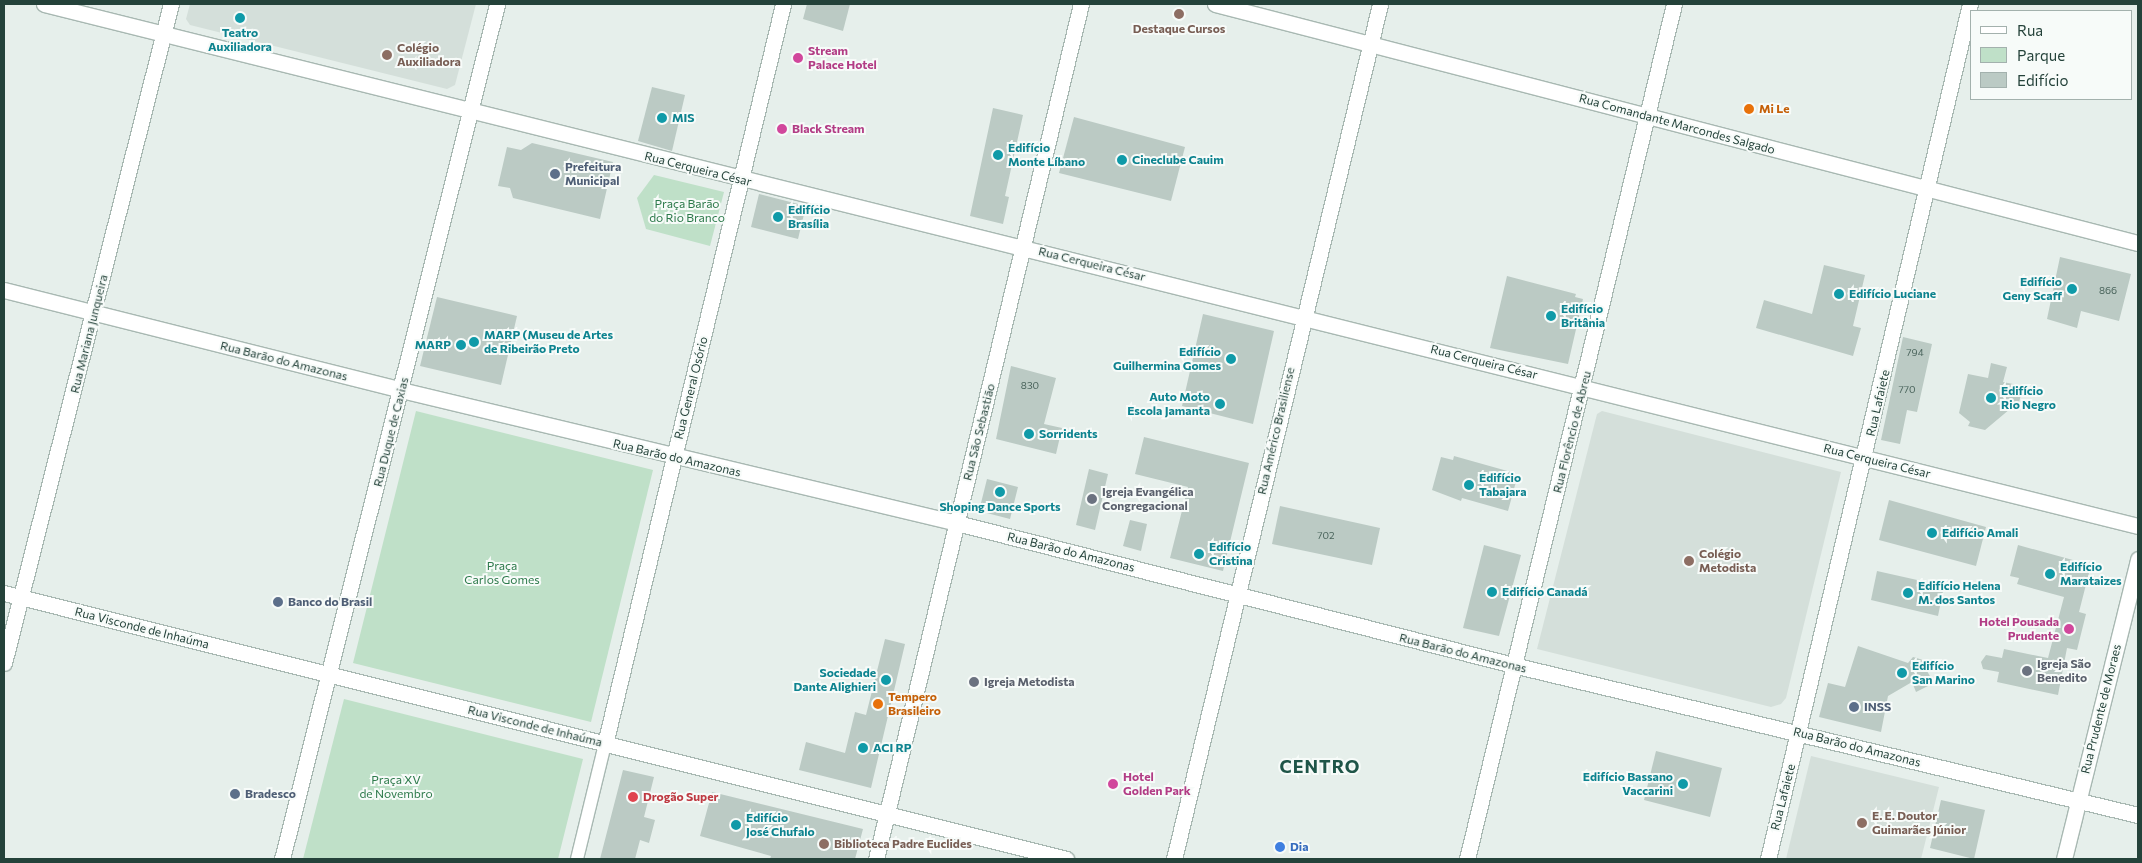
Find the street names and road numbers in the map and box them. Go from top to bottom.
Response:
street label: Rua Comandante Marcondes Salgado [1577,91,1777,157]
street label: Rua Cerqueira César [643,149,753,189]
street label: Rua Cerqueira César [1037,244,1147,284]
street label: Rua Mariana Junqueira [67,273,111,395]
street label: Rua General Osório [671,335,711,441]
street label: Rua Barão do Amazonas [219,338,349,384]
street label: Rua Cerqueira César [1429,342,1539,382]
street label: Rua Américo Brasiliense [1254,366,1298,496]
street label: Rua Lafaiete [1863,368,1893,438]
street label: Rua Florêncio de Abreu [1550,370,1594,494]
street label: Rua Duque de Caxias [370,376,412,488]
street label: Rua São Sebastião [960,382,998,482]
street label: Rua Barão do Amazonas [612,436,742,480]
street label: Rua Cerqueira César [1822,441,1932,481]
street label: Rua Barão do Amazonas [1006,529,1136,575]
street label: Rua Visconde de Inhaúma [73,604,211,652]
street label: Rua Barão do Amazonas [1398,630,1528,676]
street label: Rua Prudente de Moraes [2078,643,2124,775]
street label: Rua Visconde de Inhaúma [466,702,604,750]
street label: Rua Barão do Amazonas [1792,724,1922,770]
street label: Rua Lafaiete [1768,762,1798,832]

